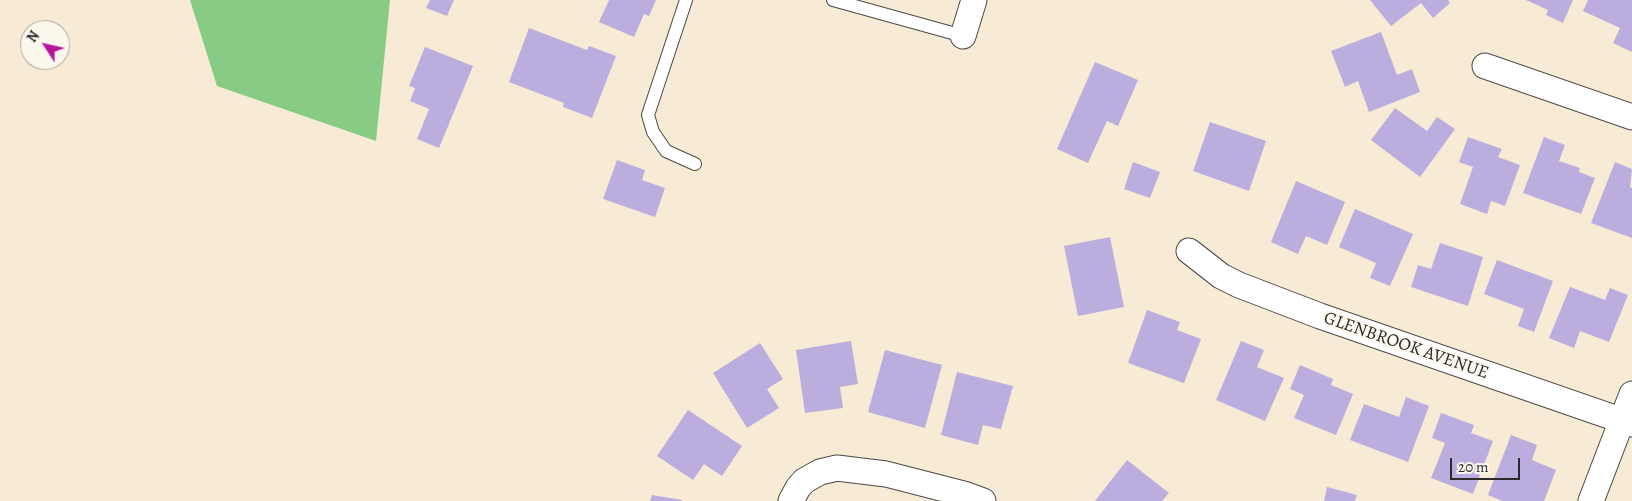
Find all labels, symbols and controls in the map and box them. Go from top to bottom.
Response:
north arrow [20,20,70,70]
text: N [22,27,44,46]
street label: GLENBROOK AVENUE [1321,308,1491,384]
scale bar [1452,448,1522,480]
text: 20 m [1458,457,1489,477]

